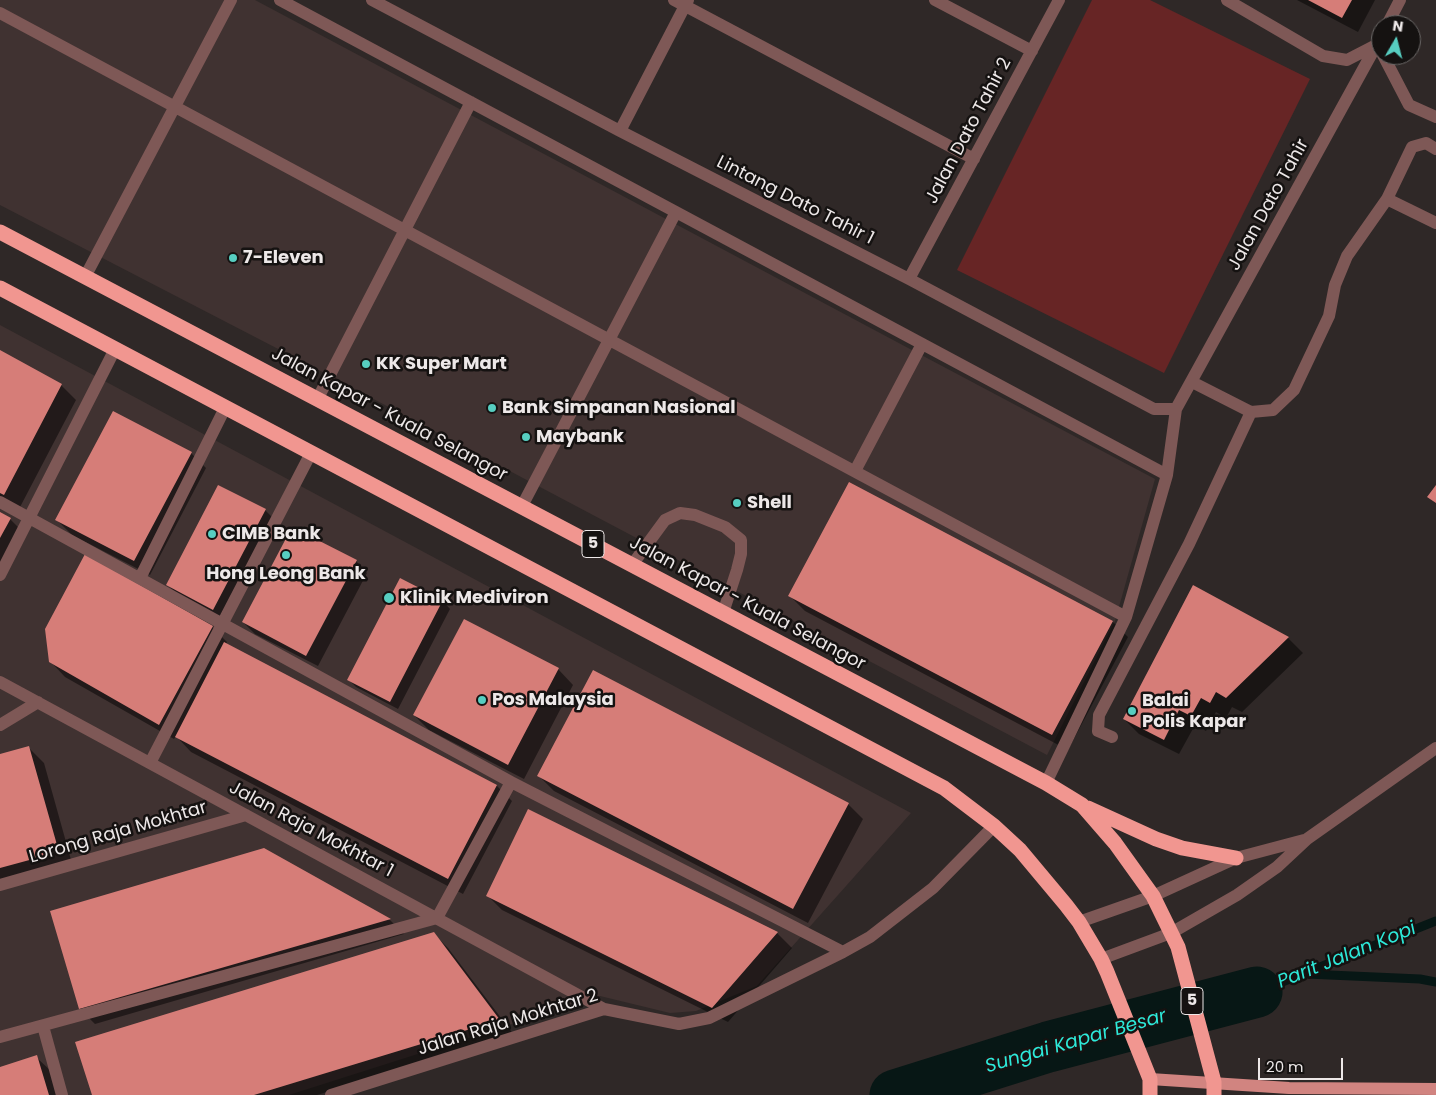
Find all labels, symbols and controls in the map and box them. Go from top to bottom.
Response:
north arrow [1371,15,1421,65]
text: N [1391,16,1405,37]
street label: Jalan Dato Tahir 2 [921,54,1017,208]
street label: Jalan Dato Tahir [1224,135,1314,275]
street label: Lintang Dato Tahir 1 [713,152,877,250]
place label: 7-Eleven [243,247,324,269]
marker: 7-Eleven [227,252,239,264]
street label: Jalan Kapar - Kuala Selangor [267,343,511,487]
place label: KK Super Mart [376,353,507,375]
marker: KK Super Mart [360,358,372,370]
place label: Bank Simpanan Nasional [502,397,736,419]
marker: Bank Simpanan Nasional [486,402,498,414]
place label: Maybank [536,426,624,448]
marker: Maybank [520,431,532,443]
place label: Shell [747,492,792,514]
marker: Shell [731,497,743,509]
place label: CIMB Bank [222,523,321,545]
marker: CIMB Bank [206,528,218,540]
road number: 5 [582,530,604,558]
street label: Jalan Kapar - Kuala Selangor [625,532,869,676]
marker: Hong Leong Bank [280,549,292,561]
place label: Hong Leong Bank [206,563,366,585]
place label: Klinik Mediviron [400,587,549,609]
marker: Klinik Mediviron [382,591,396,605]
place label: Pos Malaysia [492,689,614,711]
place label: Balai Polis Kapar [1142,690,1246,732]
marker: Pos Malaysia [476,694,488,706]
marker: Balai Polis Kapar [1126,705,1138,717]
street label: Jalan Raja Mokhtar 1 [225,778,397,882]
street label: Lorong Raja Mokhtar [27,797,209,869]
water label: Parit Jalan Kopi [1274,918,1420,994]
street label: Jalan Raja Mokhtar 2 [415,985,601,1061]
road number: 5 [1181,988,1203,1014]
water label: Sungai Kapar Besar [983,1005,1169,1079]
scale bar [1261,1048,1346,1080]
text: 20 m [1266,1056,1304,1077]

